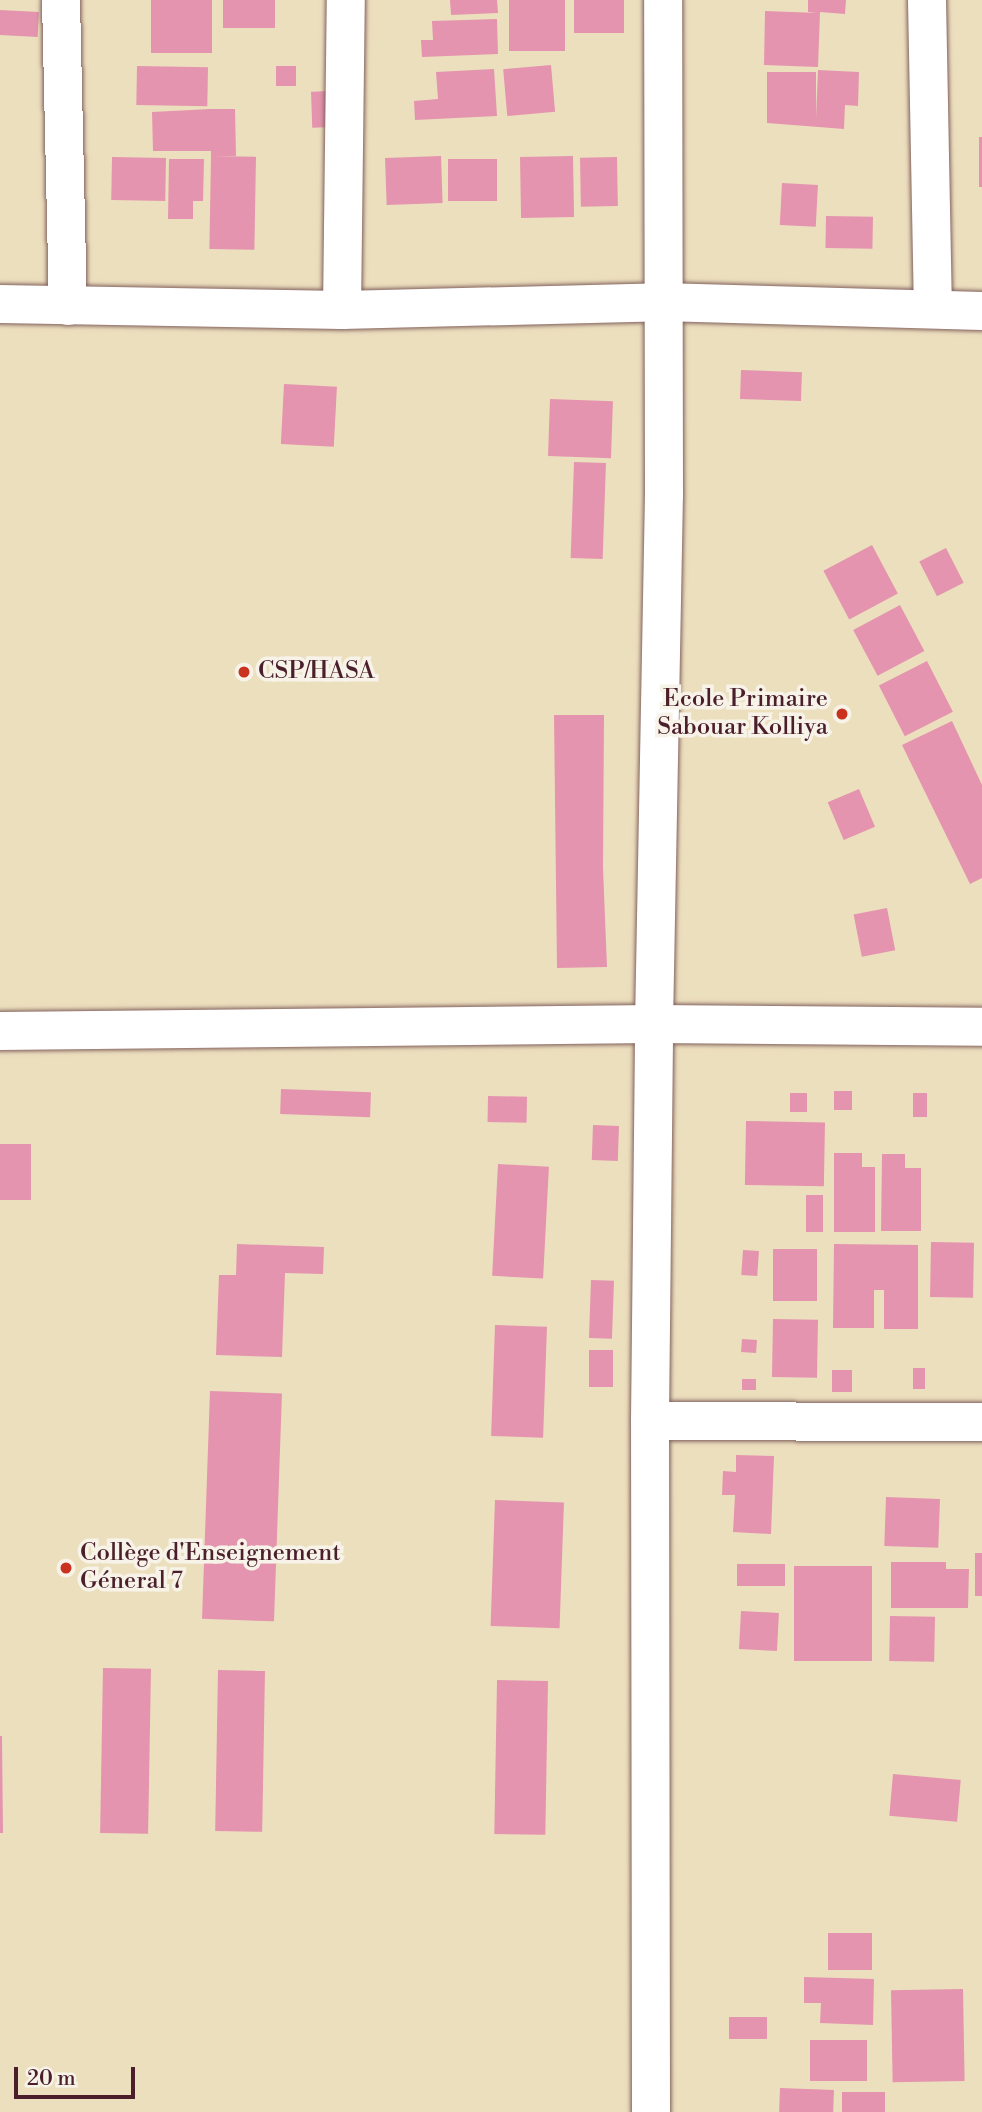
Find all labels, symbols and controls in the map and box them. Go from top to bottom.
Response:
place label: CSP/HASA [258,658,375,686]
marker: CSP/HASA [236,664,252,680]
place label: Ecole Primaire Sabouar Kolliya [657,686,828,742]
marker: Ecole Primaire Sabouar Kolliya [834,706,850,722]
place label: Collège d'Enseignement Géneral 7 [80,1540,341,1596]
marker: Collège d'Enseignement Géneral 7 [58,1560,74,1576]
scale bar [18,2052,138,2096]
text: 20 m [27,2066,76,2092]

